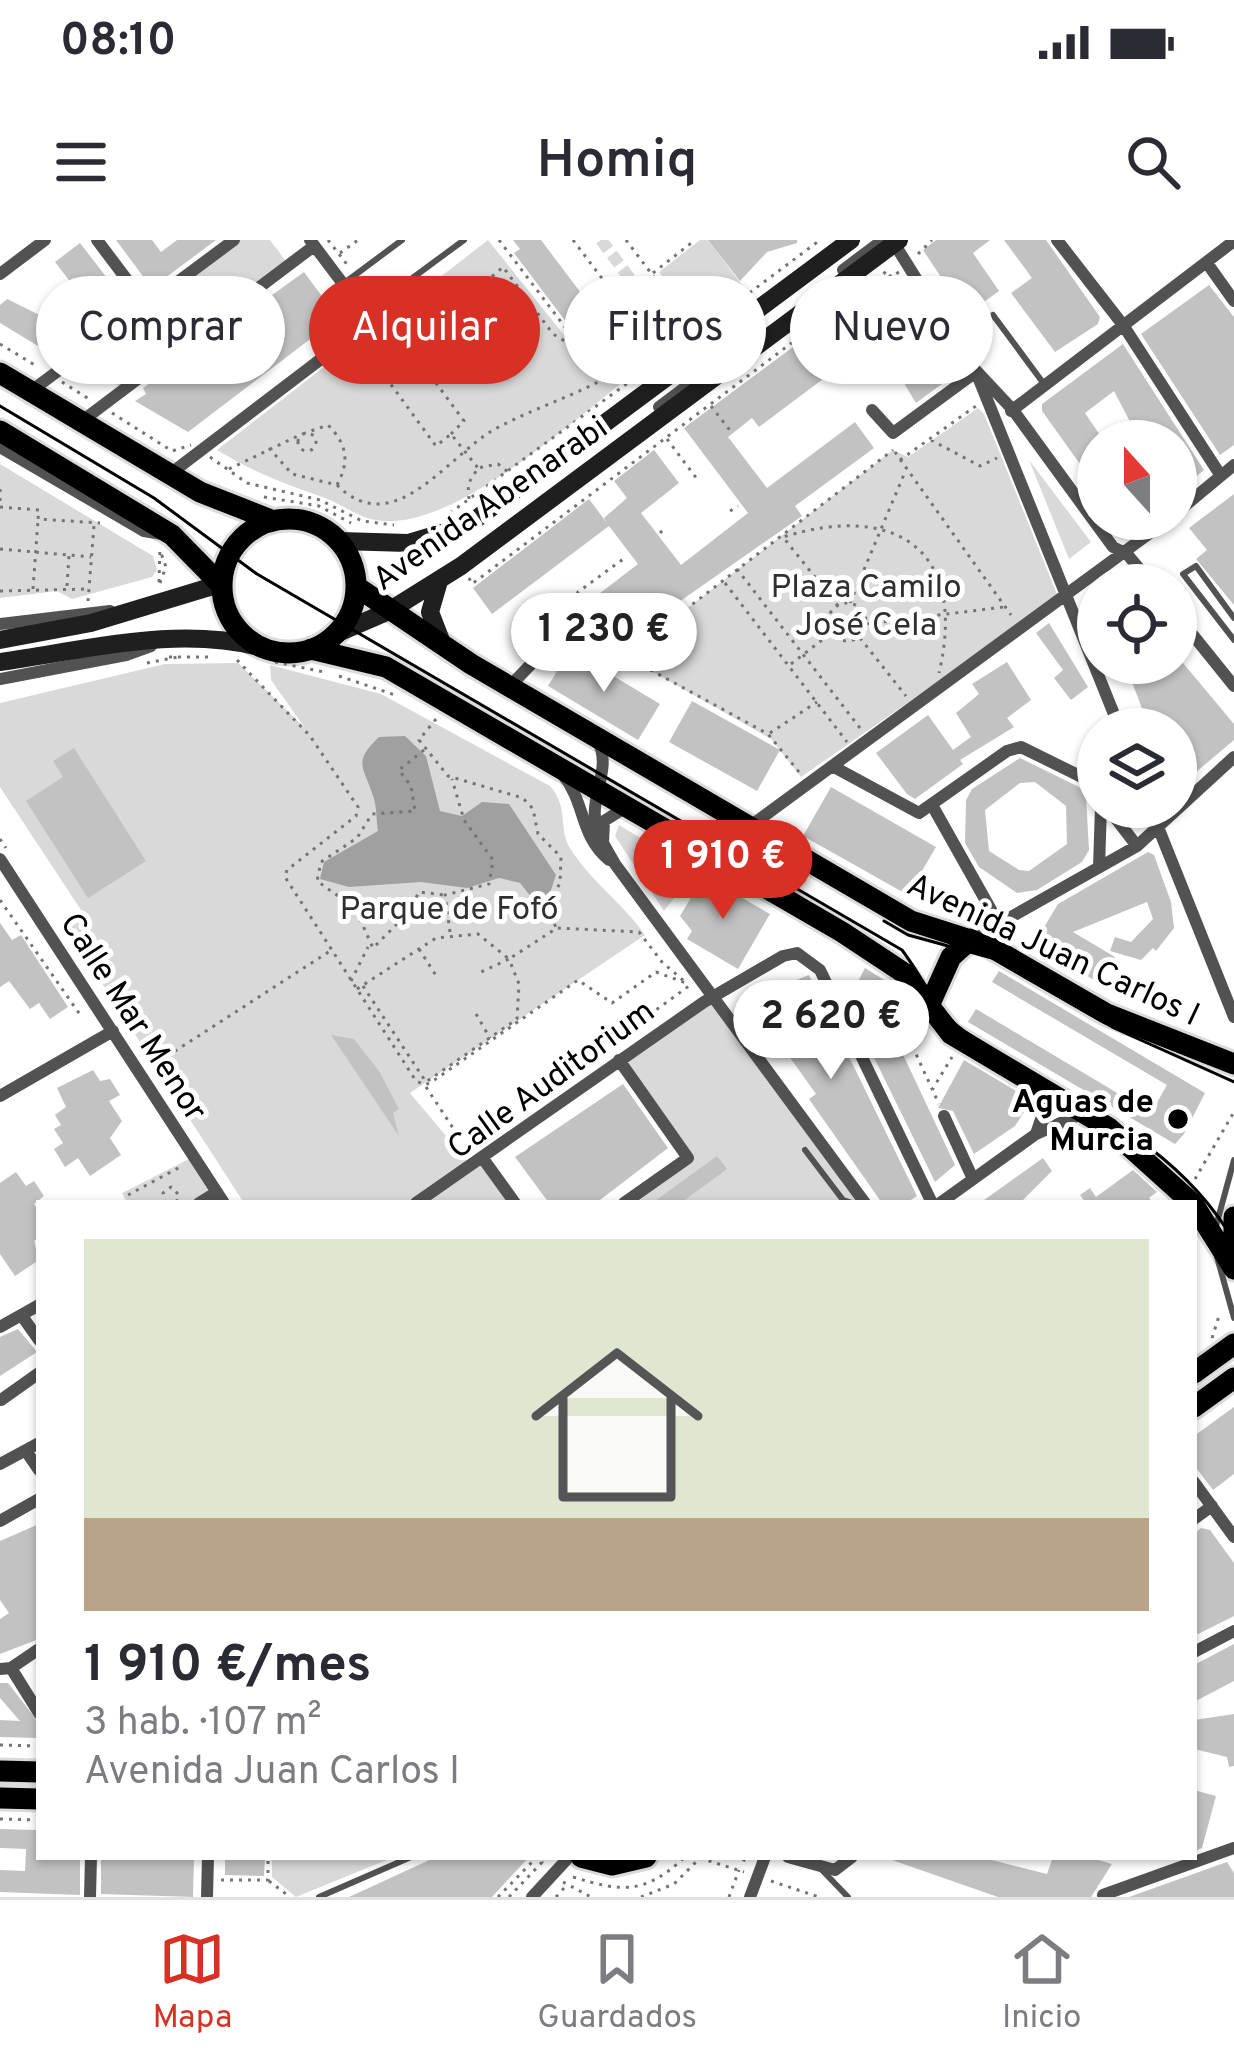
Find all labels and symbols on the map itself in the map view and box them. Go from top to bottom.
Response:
street label: Avenida Abenarabi [366,409,617,602]
north arrow [1077,420,1197,540]
park label: Plaza Camilo José Cela [770,568,962,648]
pin: 1 230 € [493,593,715,695]
pin: 1 910 € [612,820,834,922]
street label: Avenida Juan Carlos I [899,865,1205,1038]
park label: Parque de Fofó [339,890,559,932]
street label: Calle Mar Menor [49,906,215,1131]
pin: 2 620 € [720,980,942,1082]
street label: Calle Auditorium [441,992,664,1171]
place label: Aguas de Murcia [1012,1083,1154,1163]
marker: Aguas de Murcia [1165,1106,1191,1132]

